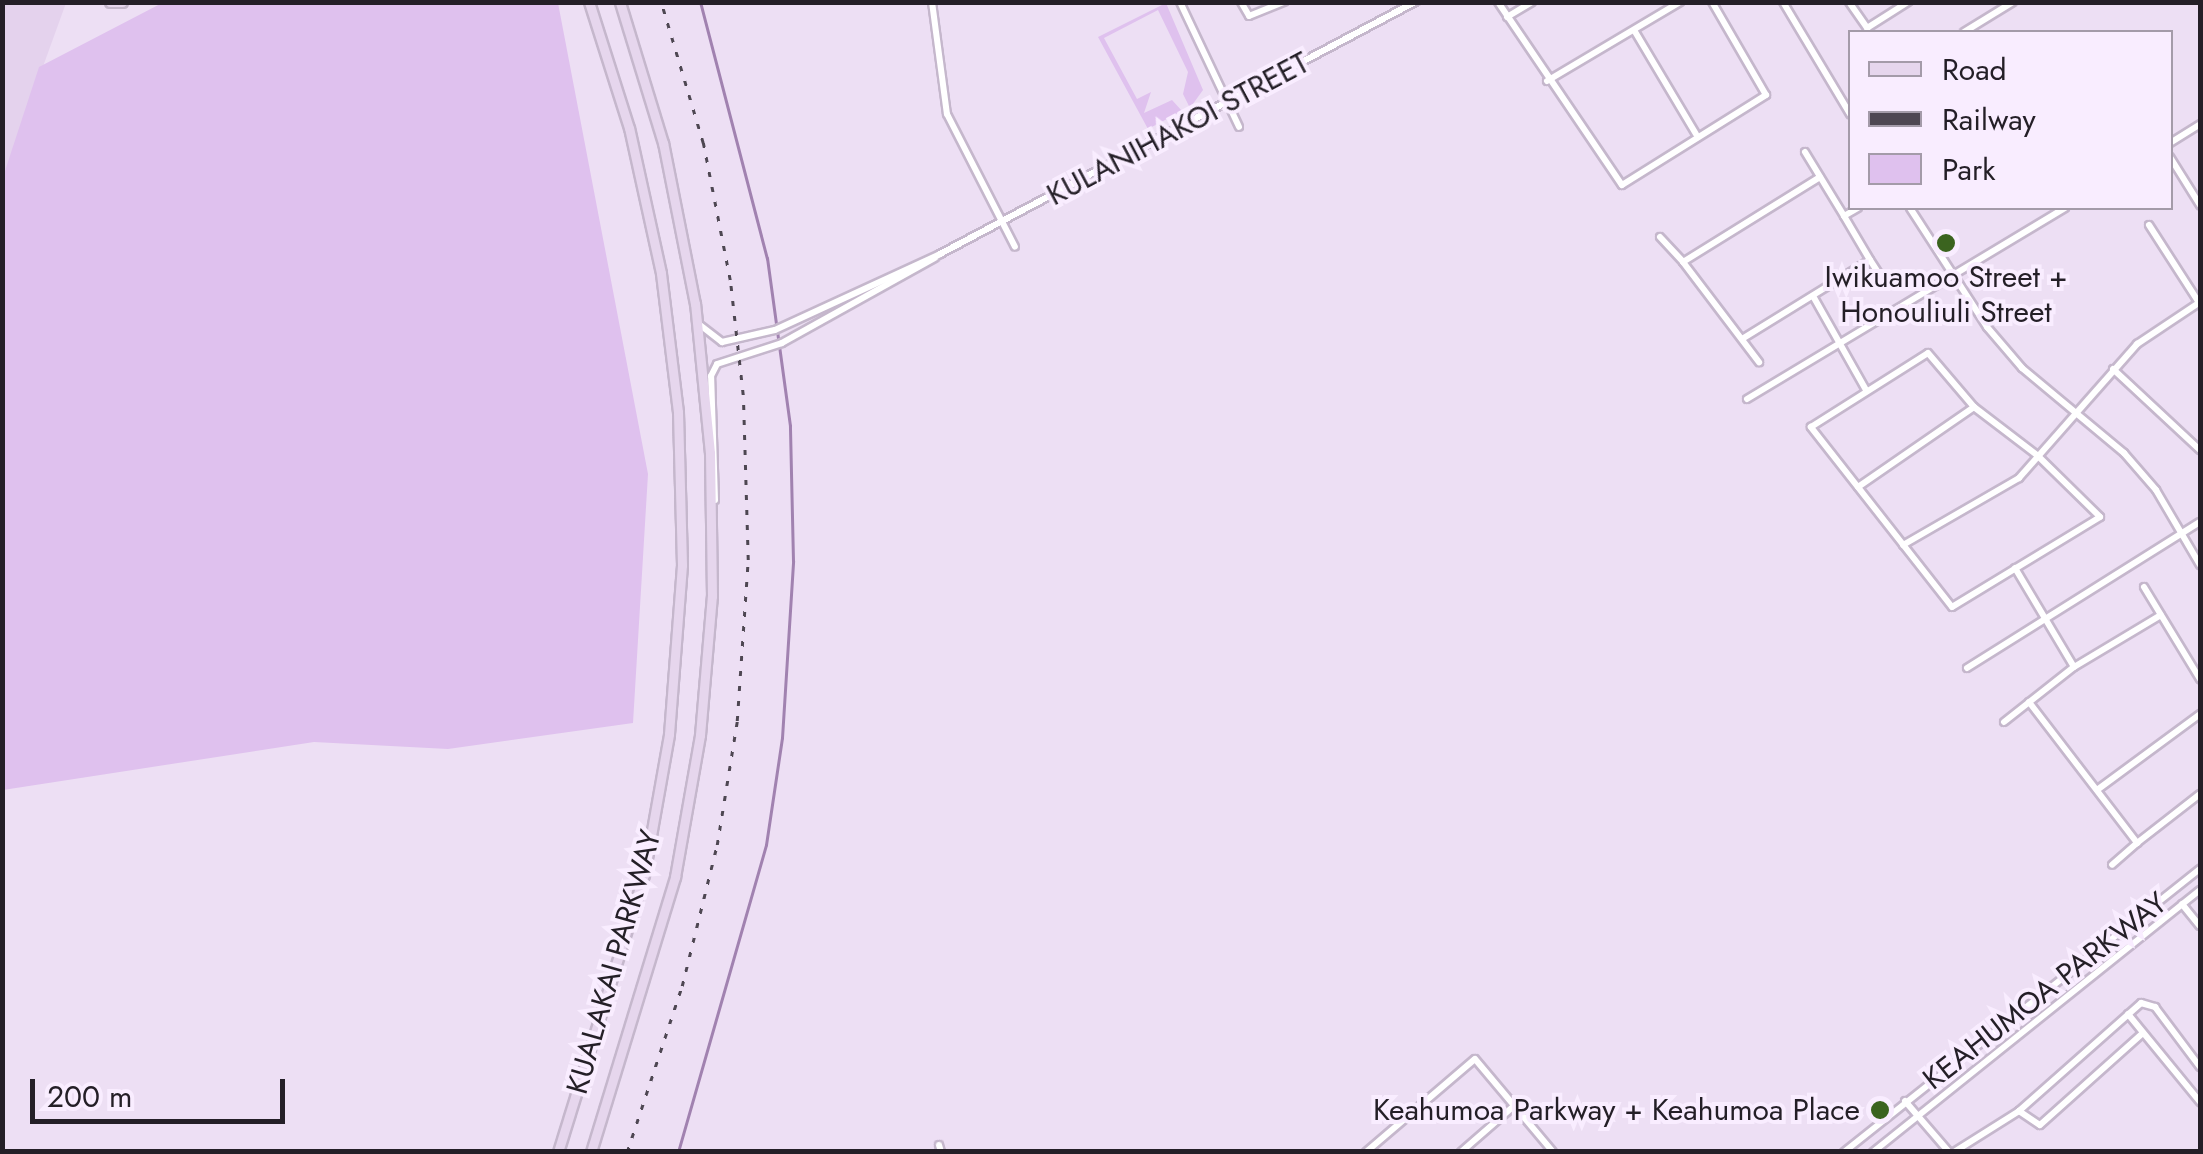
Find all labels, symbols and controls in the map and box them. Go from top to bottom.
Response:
legend [1848,30,2173,210]
street label: KULANIHAKOI STREET [1041,45,1315,213]
text: Road [1942,48,2007,91]
text: Railway [1942,98,2036,141]
text: Park [1942,148,1995,191]
marker: Iwikuamoo Street + Honouliuli Street [1935,232,1957,254]
place label: Iwikuamoo Street + Honouliuli Street [1825,259,2067,330]
street label: KUALAKAI PARKWAY [559,826,669,1098]
street label: KEAHUMOA PARKWAY [1916,885,2174,1097]
scale bar [35,1059,290,1121]
text: 200 m [47,1075,132,1118]
place label: Keahumoa Parkway + Keahumoa Place [1373,1092,1860,1128]
marker: Keahumoa Parkway + Keahumoa Place [1869,1099,1891,1121]

